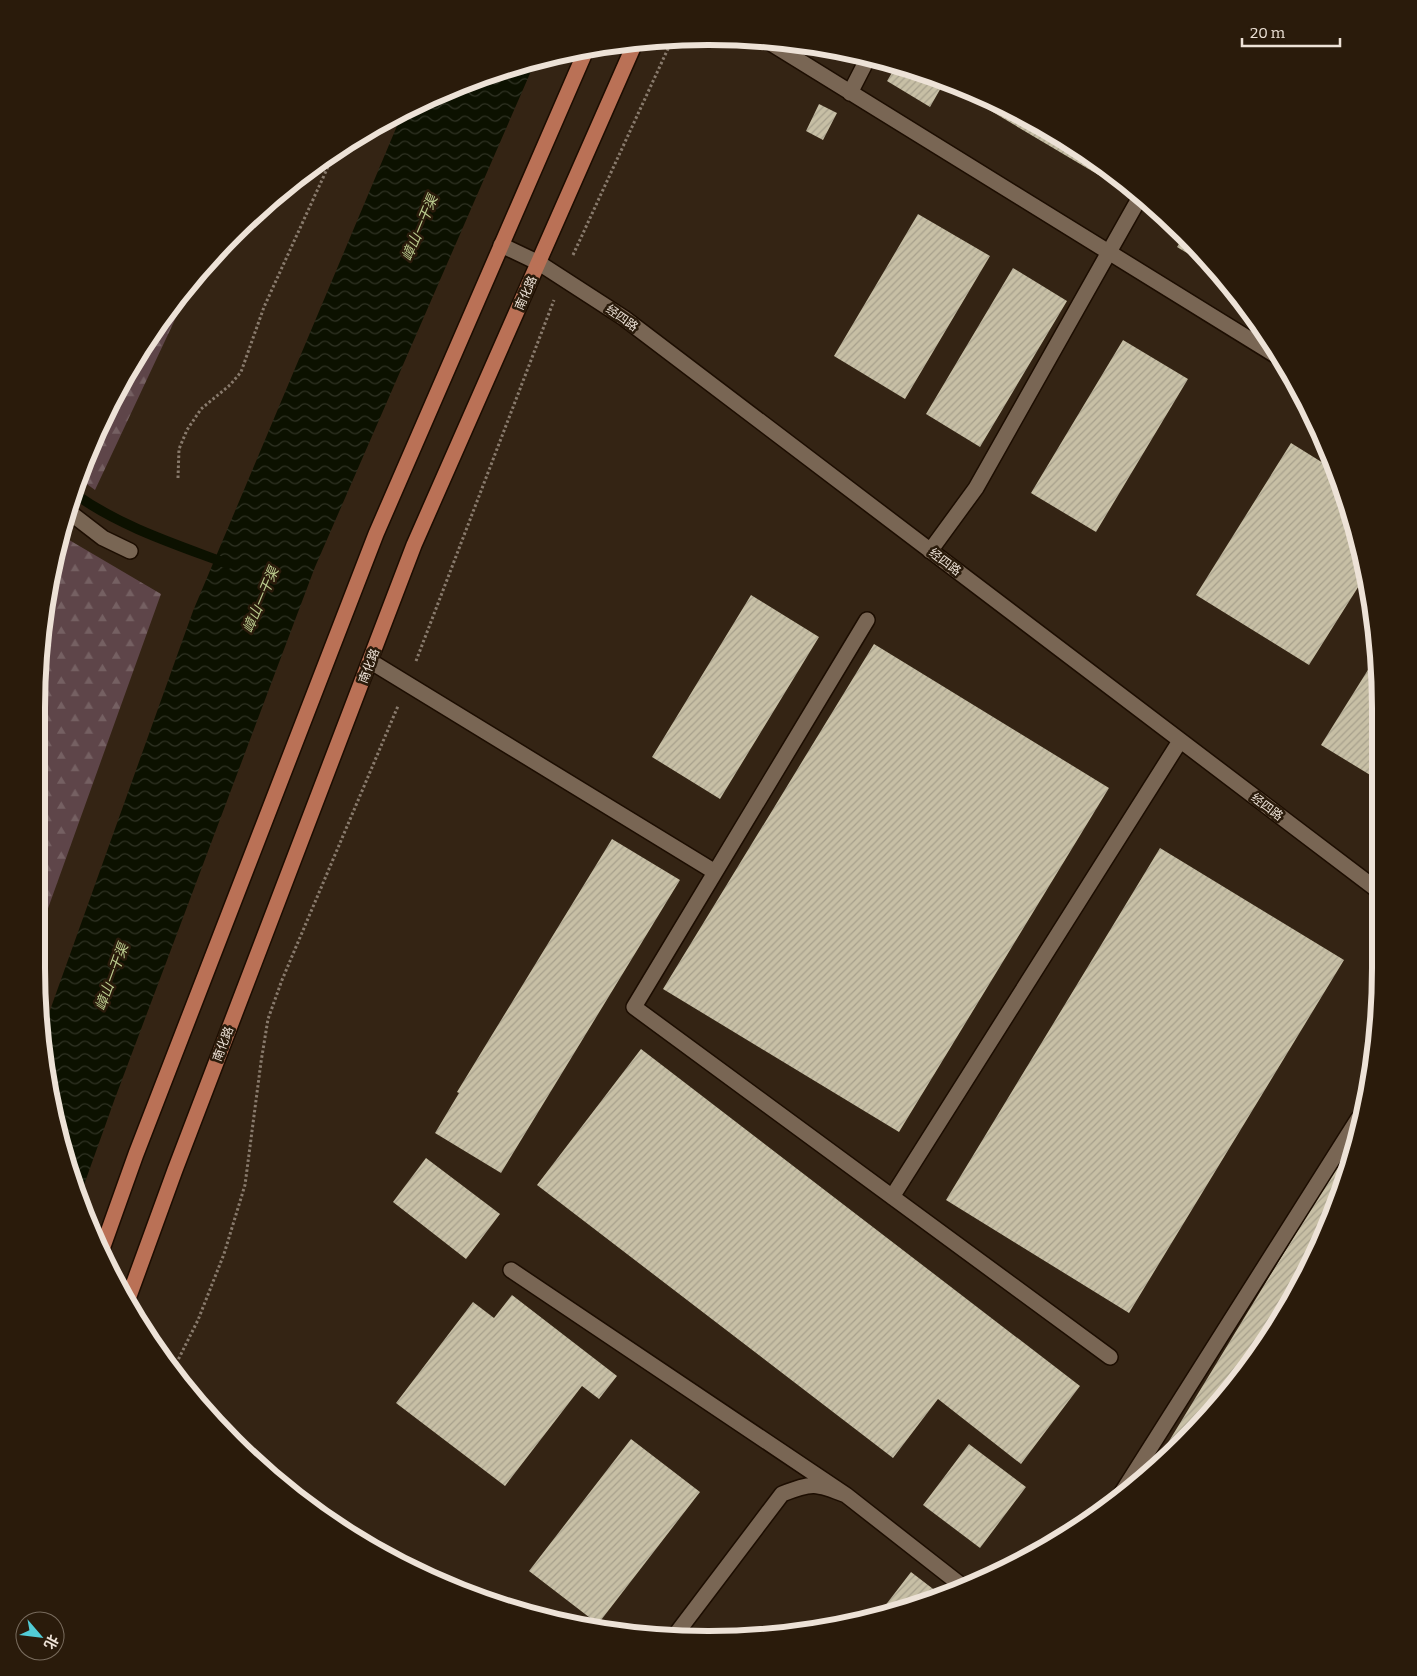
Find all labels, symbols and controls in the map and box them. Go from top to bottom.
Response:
scale bar [1242,15,1340,47]
text: 20 m [1250,24,1286,42]
water label: 嶂山一干渠 [399,191,442,264]
street label: 南化路 [512,274,540,312]
street label: 经四路 [603,302,641,334]
street label: 经四路 [926,546,964,578]
water label: 嶂山一干渠 [240,563,283,636]
street label: 南化路 [356,647,382,685]
street label: 经四路 [1248,791,1286,823]
water label: 嶂山一干渠 [92,939,133,1013]
street label: 南化路 [210,1025,236,1063]
north arrow [15,1611,65,1661]
text: 北 [40,1632,62,1652]

